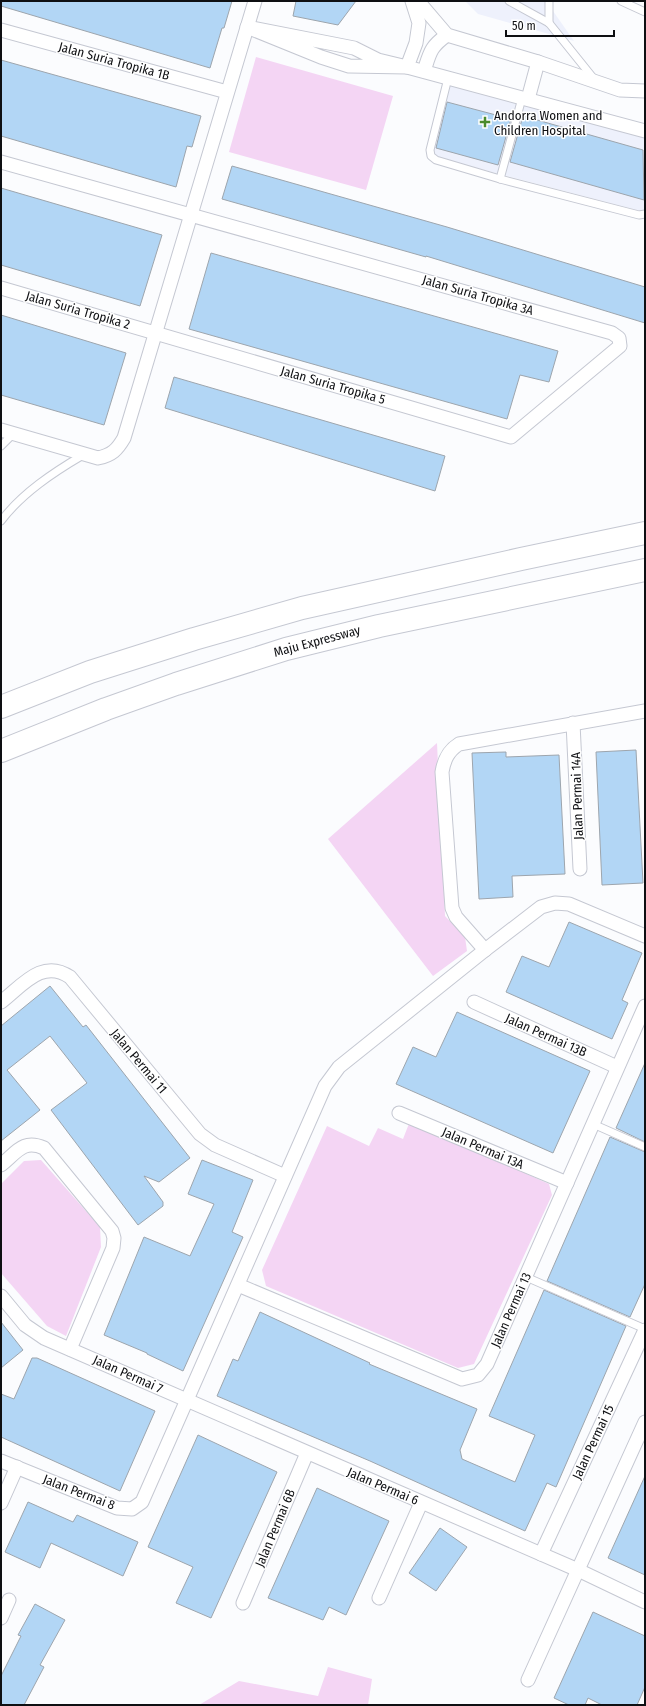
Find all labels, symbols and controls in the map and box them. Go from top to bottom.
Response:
scale bar [506,12,614,38]
text: 50 m [512,19,536,33]
street label: Jalan Suria Tropika 1B [57,39,171,83]
place label: Andorra Women and Children Hospital [494,108,603,138]
marker: Andorra Women and Children Hospital [479,116,491,128]
street label: Jalan Suria Tropika 3A [421,272,535,318]
street label: Jalan Suria Tropika 2 [24,288,132,332]
street label: Jalan Suria Tropika 5 [279,363,387,407]
street label: Maju Expressway [272,622,362,660]
street label: Jalan Permai 14A [568,752,586,840]
street label: Jalan Permai 13B [503,1010,589,1060]
street label: Jalan Permai 11 [108,1026,170,1096]
street label: Jalan Permai 13A [440,1124,526,1172]
street label: Jalan Permai 13 [488,1270,534,1350]
street label: Jalan Permai 7 [91,1352,165,1396]
street label: Jalan Permai 15 [569,1402,617,1482]
street label: Jalan Permai 6 [345,1464,421,1508]
street label: Jalan Permai 8 [41,1471,117,1513]
street label: Jalan Permai 6B [252,1487,298,1569]

